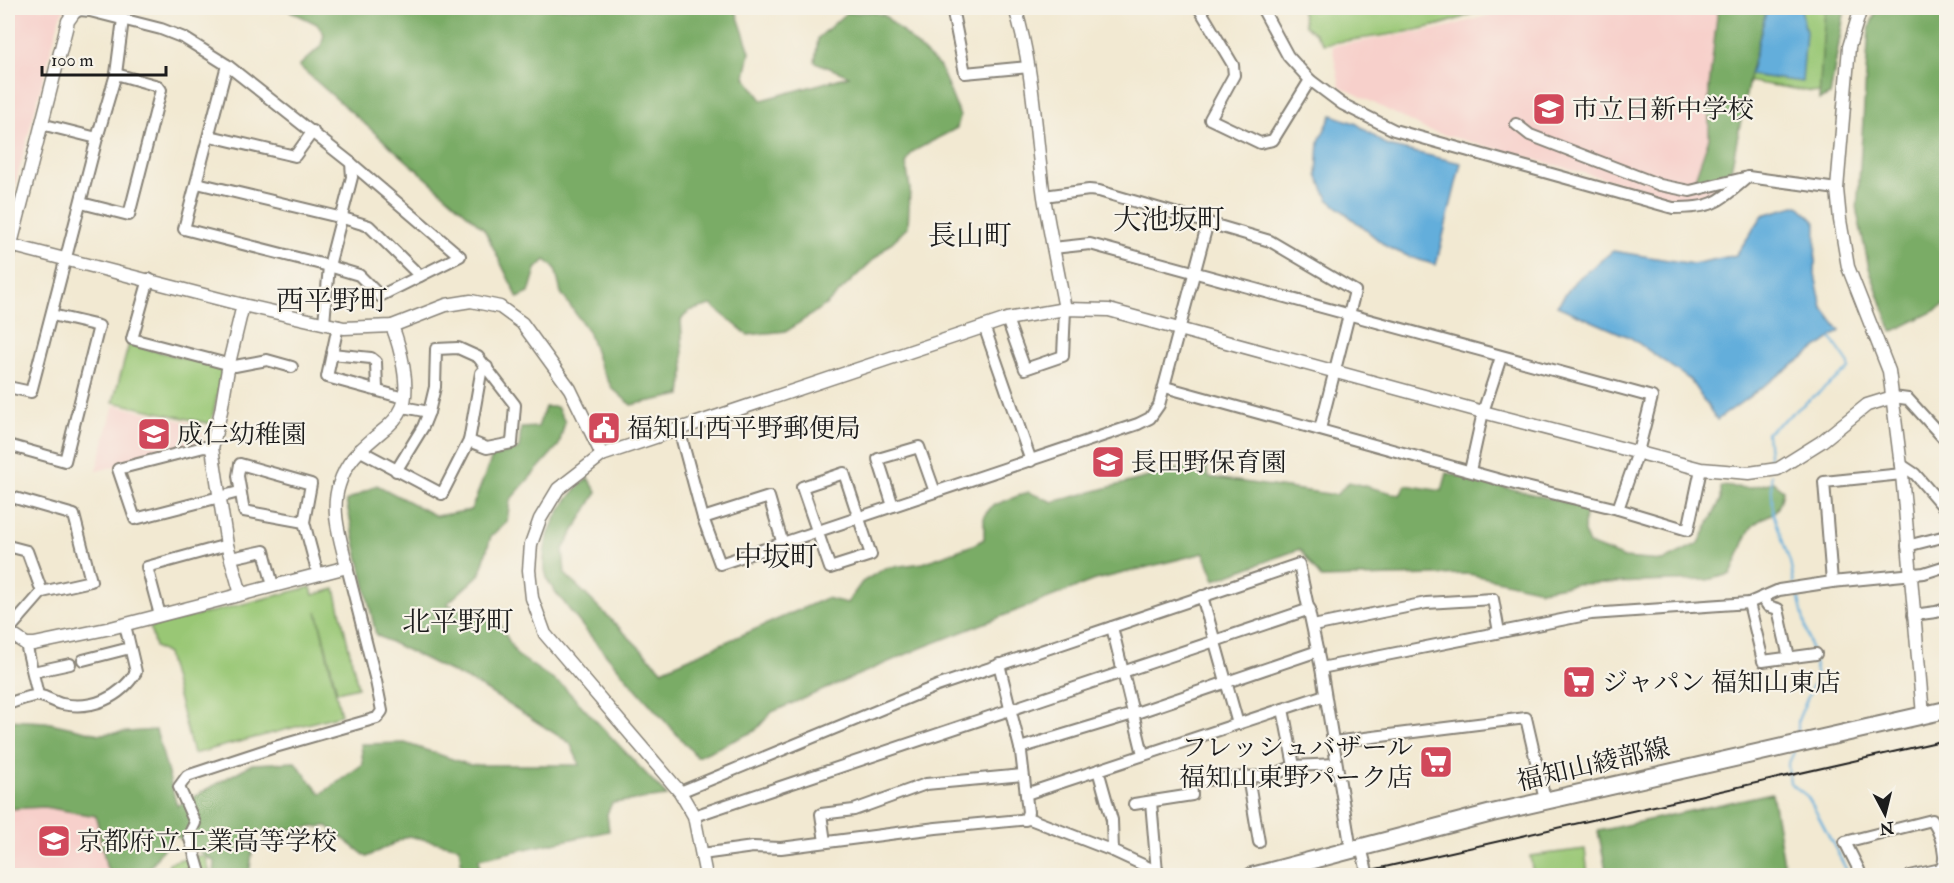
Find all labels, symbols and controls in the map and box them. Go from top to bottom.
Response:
scale bar [42,39,166,77]
text: 100 m [51,49,94,72]
school or university icon: 市立日新中学校 [1531,91,1567,127]
place label: 市立日新中学校 [1572,94,1754,126]
district label: 大池坂町 [1113,203,1225,238]
district label: 長山町 [928,219,1012,254]
district label: 西平野町 [276,284,388,319]
public building icon: 福知山西平野郵便局 [586,410,622,446]
place label: 福知山西平野郵便局 [627,413,861,445]
school or university icon: 成仁幼稚園 [136,416,172,452]
place label: 成仁幼稚園 [177,419,307,451]
school or university icon: 長田野保育園 [1090,444,1126,480]
place label: 長田野保育園 [1131,447,1287,479]
district label: 中坂町 [734,540,818,575]
district label: 北平野町 [402,605,514,640]
supermarket icon: ジャパン 福知山東店 [1561,664,1597,700]
place label: ジャパン 福知山東店 [1602,667,1841,699]
place label: フレッシュバザール 福知山東野パーク店 [1179,732,1413,794]
street label: 福知山綾部線 [1514,732,1673,798]
supermarket icon: フレッシュバザール 福知山東野パーク店 [1418,744,1454,780]
north arrow [1855,784,1915,844]
text: N [1878,817,1896,839]
school or university icon: 京都府立工業高等学校 [36,823,72,859]
place label: 京都府立工業高等学校 [77,826,337,858]

